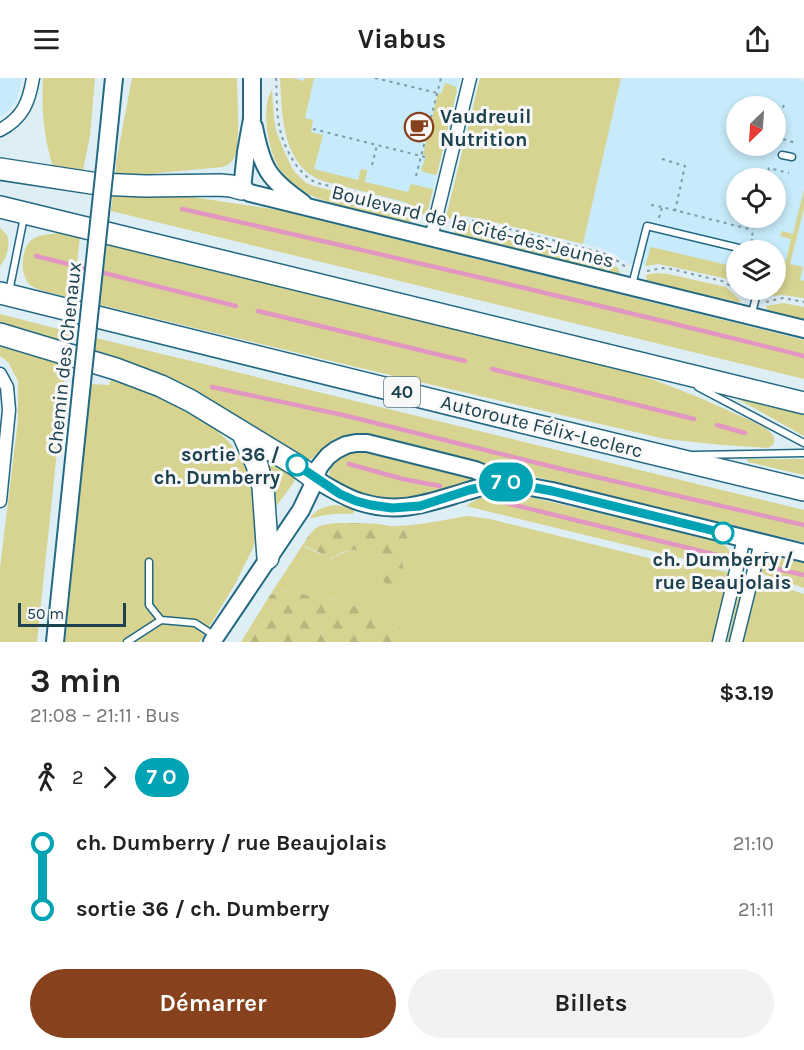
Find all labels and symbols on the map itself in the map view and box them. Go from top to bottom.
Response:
north arrow [726,96,786,156]
place label: Vaudreuil Nutrition [440,105,531,151]
cafe icon: Vaudreuil Nutrition [403,111,435,143]
street label: Boulevard de la Cité-des-Jeunes [329,180,617,273]
street label: Chemin des Chenaux [43,261,86,455]
road number: 40 [384,377,420,407]
street label: Autoroute Félix-Leclerc [439,390,645,463]
place label: sortie 36 / ch. Dumberry [154,443,280,489]
marker: sortie 36 / ch. Dumberry [286,454,308,476]
line badge: 7 O [472,462,540,502]
marker: ch. Dumberry / rue Beaujolais [712,522,734,544]
place label: ch. Dumberry / rue Beaujolais [653,548,793,594]
scale bar [18,600,126,628]

